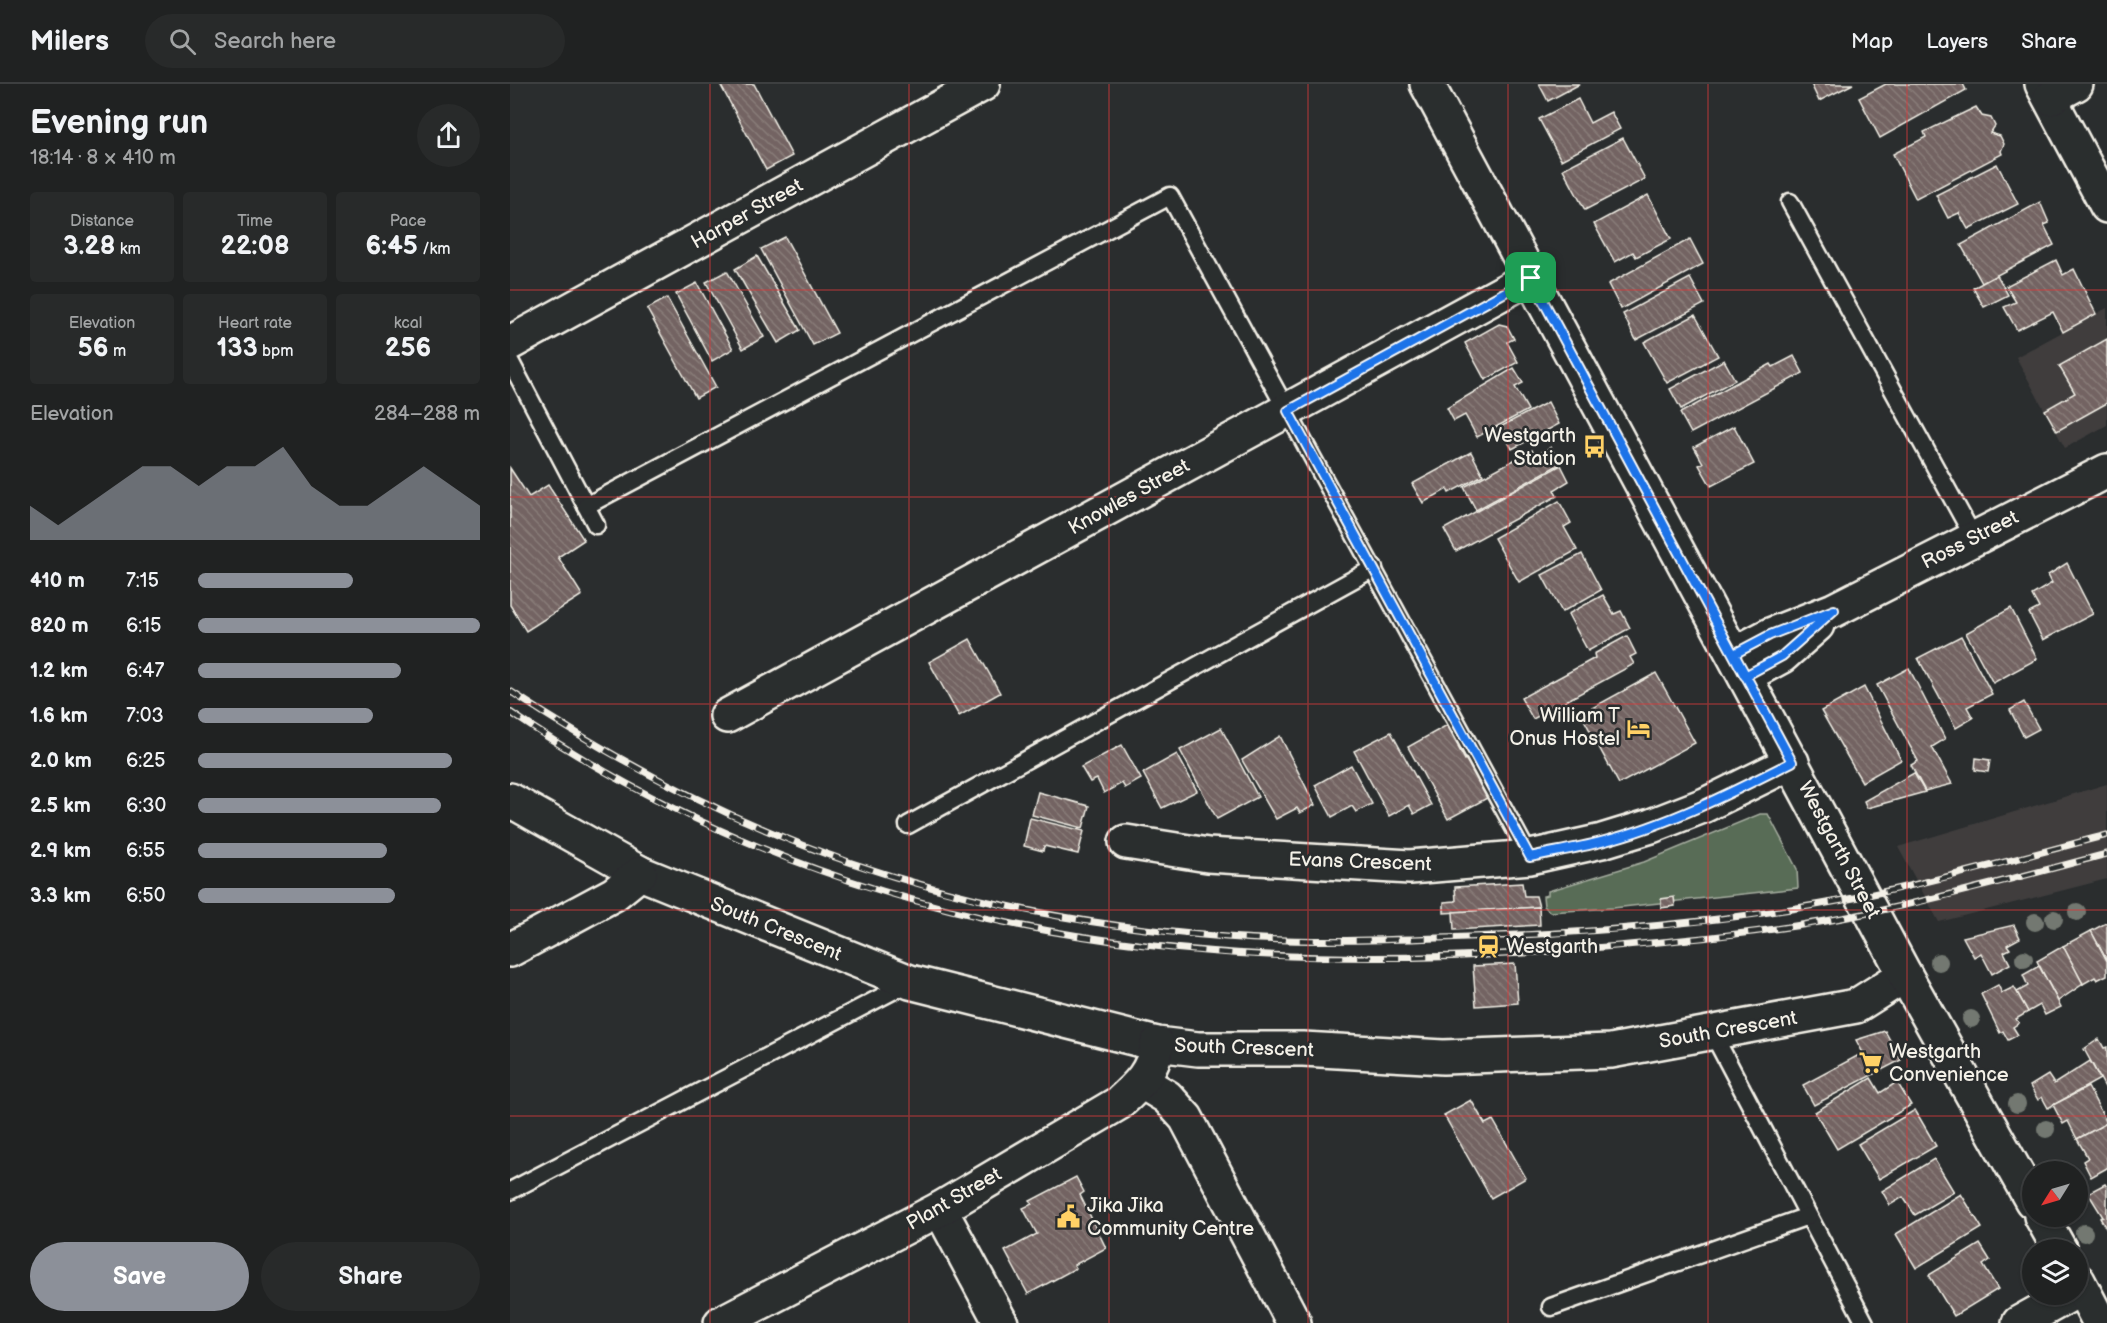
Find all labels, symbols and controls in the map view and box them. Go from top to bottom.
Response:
search box [145,14,565,68]
text: Milers [30,25,109,58]
icon: search [166,25,199,58]
text: Search here [214,28,336,55]
text: Map [1851,29,1893,54]
text: Layers [1926,29,1988,54]
text: Share [2021,29,2077,54]
text: Evening run [30,103,208,143]
button: share [417,104,480,167]
text: 18:14 · 8 × 410 m [30,146,176,170]
street label: Harper Street [687,174,807,254]
text: Distance [70,212,134,231]
text: Time [237,212,273,231]
text: Pace [390,212,426,231]
text: 3.28 [63,231,115,262]
text: 22:08 [220,231,290,262]
text: 6:45 [366,231,418,262]
text: km [115,240,141,259]
text: /km [418,240,450,259]
pin [1505,252,1556,303]
icon: arrive [1514,261,1547,294]
text: Elevation [69,314,135,333]
text: Heart rate [218,314,292,333]
text: kcal [394,314,422,333]
text: 56 [78,333,109,364]
text: 133 [216,333,258,364]
text: 256 [385,333,431,364]
text: m [109,342,126,361]
text: bpm [258,342,294,361]
text: Elevation [30,402,113,426]
text: 284–288 m [374,402,480,426]
place label: Westgarth Station [1484,424,1576,471]
bus stop icon: Westgarth Station [1581,434,1607,460]
street label: Knowles Street [1064,454,1194,540]
street label: Ross Street [1918,505,2022,575]
text: 410 m [30,569,85,593]
text: 7:15 [126,569,159,593]
text: 820 m [30,614,89,638]
text: 6:15 [126,614,161,638]
text: 1.2 km [30,659,88,683]
text: 6:47 [126,659,164,683]
text: 1.6 km [30,704,88,728]
text: 7:03 [126,704,164,728]
place label: William T Onus Hostel [1509,704,1620,751]
hotel icon: William T Onus Hostel [1625,715,1651,741]
text: 2.0 km [30,749,92,773]
text: 6:25 [126,749,166,773]
street label: Westgarth Street [1793,777,1885,923]
text: 2.5 km [30,794,91,818]
text: 6:30 [126,794,166,818]
text: 2.9 km [30,839,91,863]
text: 6:55 [126,839,165,863]
street label: Evans Crescent [1288,848,1432,876]
text: 3.3 km [30,884,91,908]
text: 6:50 [126,884,165,908]
street label: South Crescent [707,892,845,966]
station icon: Westgarth [1475,934,1501,960]
place label: Westgarth [1506,935,1598,959]
street label: South Crescent [1657,1006,1799,1054]
street label: South Crescent [1174,1034,1314,1062]
place label: Westgarth Convenience [1889,1040,2009,1087]
supermarket icon: Westgarth Convenience [1858,1050,1884,1076]
north arrow [2022,1161,2088,1227]
map controls [2022,1161,2088,1305]
street label: Plant Street [902,1162,1006,1236]
place label: Jika Jika Community Centre [1087,1194,1254,1241]
public building icon: Jika Jika Community Centre [1056,1204,1082,1230]
button: layers [2022,1239,2088,1305]
button: Save [30,1242,249,1311]
button: Share [261,1242,480,1311]

